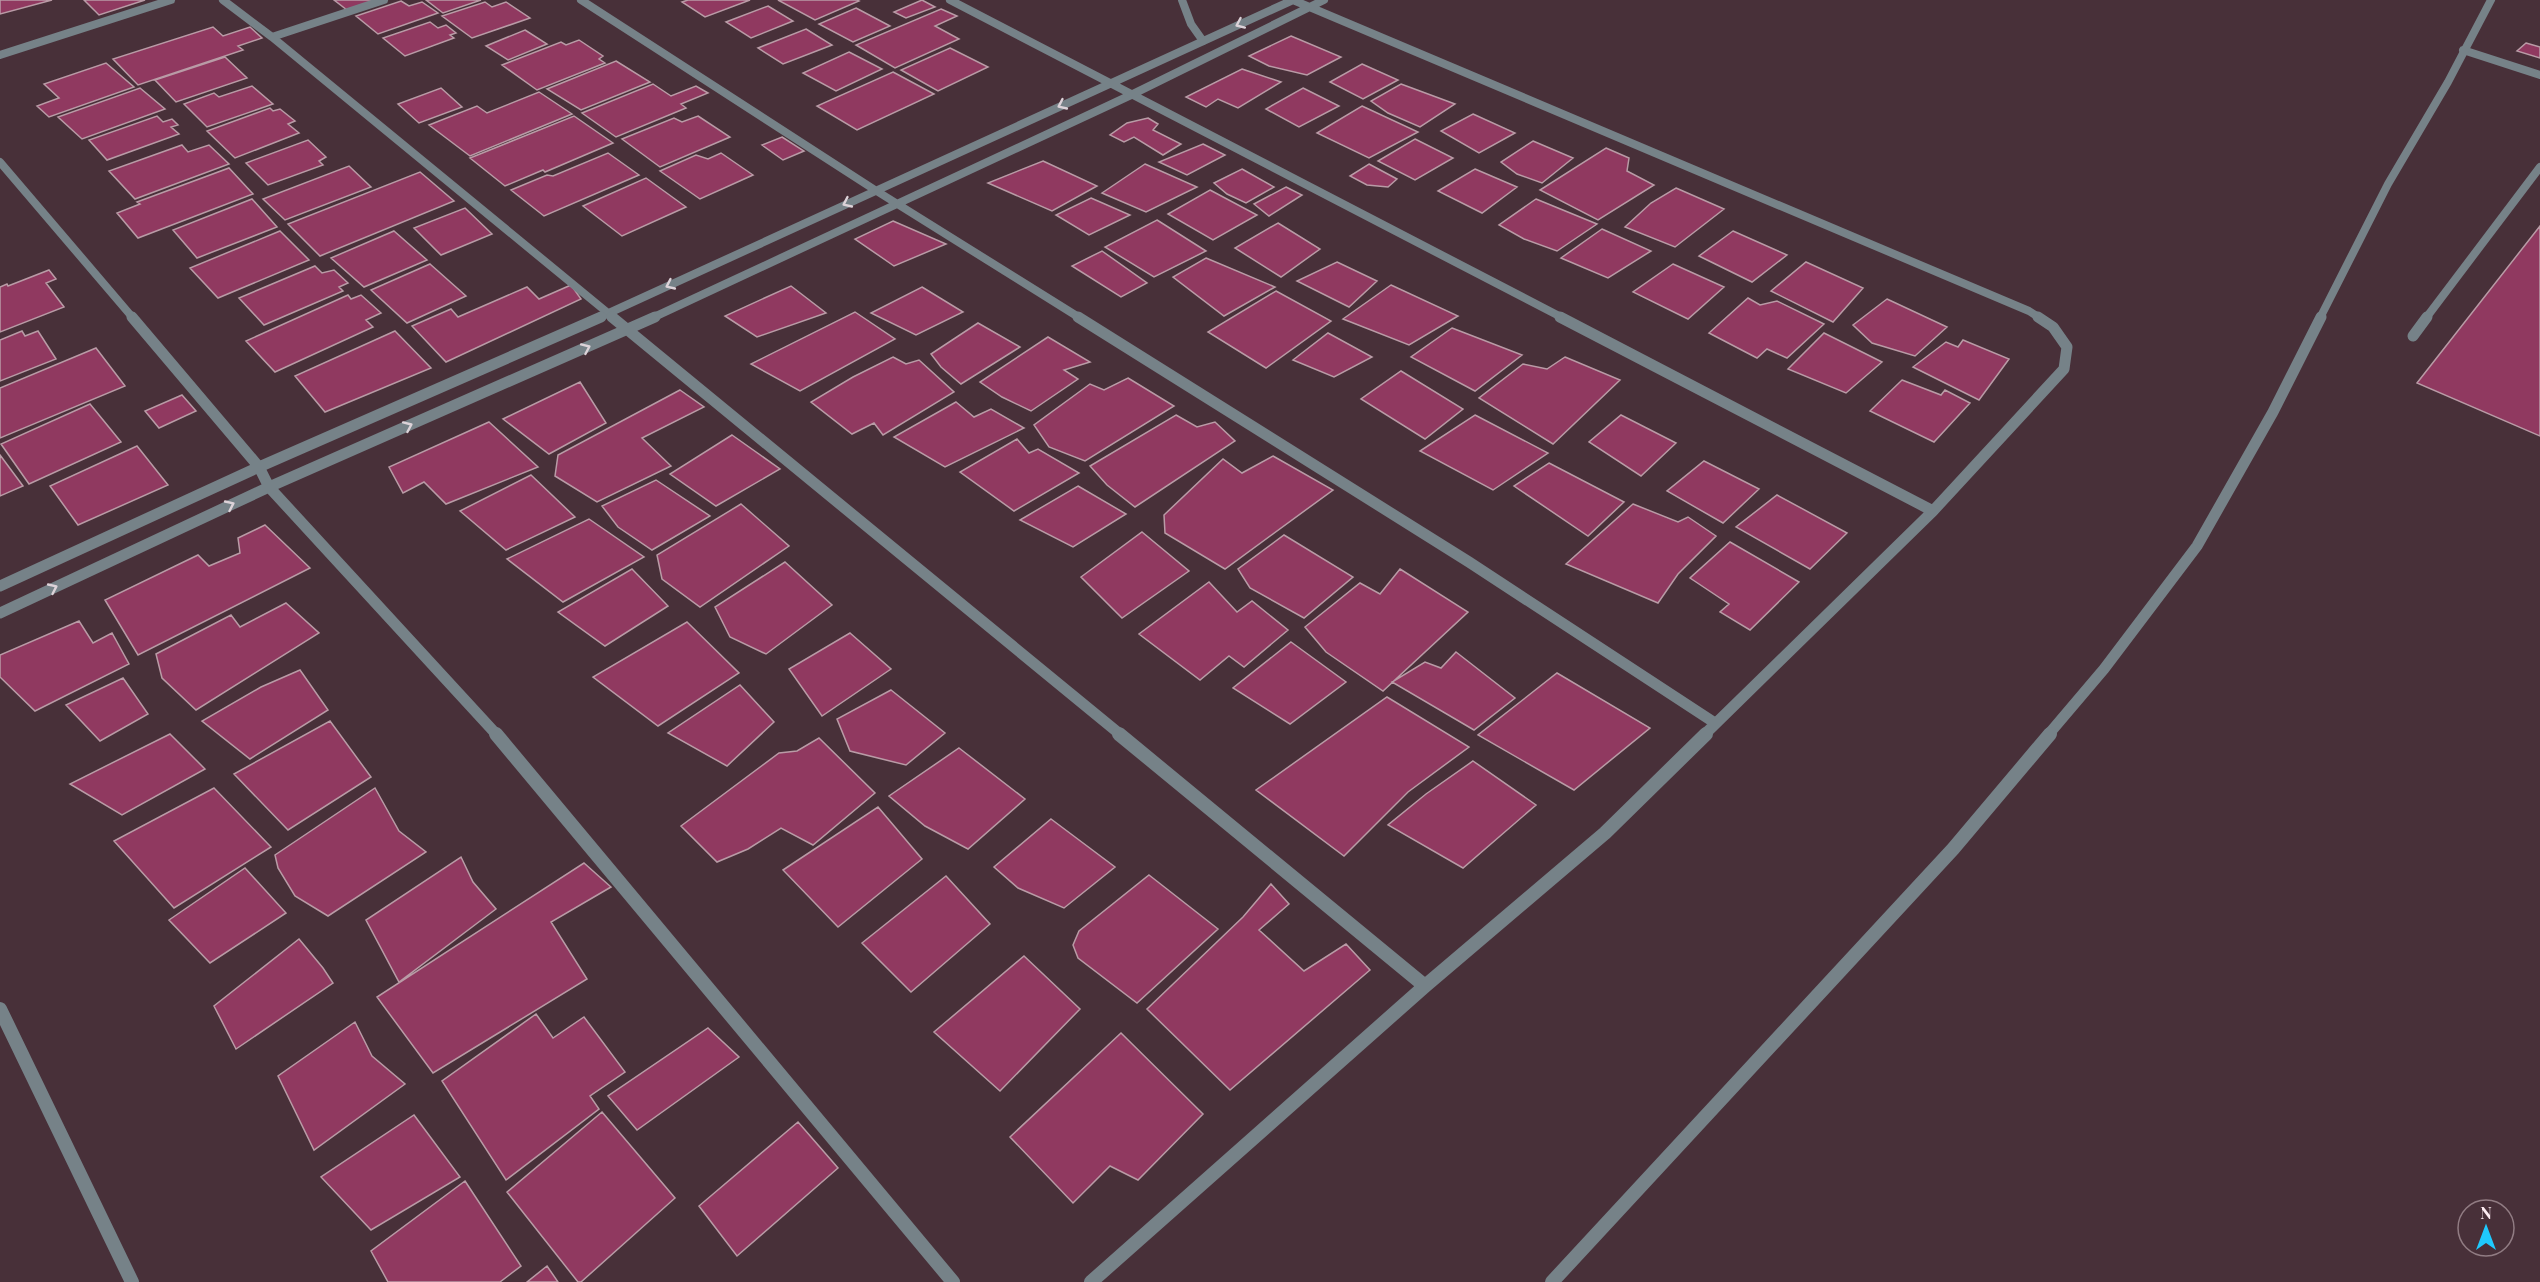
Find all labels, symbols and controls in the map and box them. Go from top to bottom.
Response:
one-way arrow [1235,17,1246,29]
one-way arrow [1058,97,1069,109]
one-way arrow [842,196,853,208]
one-way arrow [665,278,676,290]
one-way arrow [580,343,591,355]
one-way arrow [401,421,412,433]
one-way arrow [223,501,234,513]
one-way arrow [46,583,57,595]
north arrow [2456,1198,2516,1258]
text: N [2480,1202,2492,1223]

